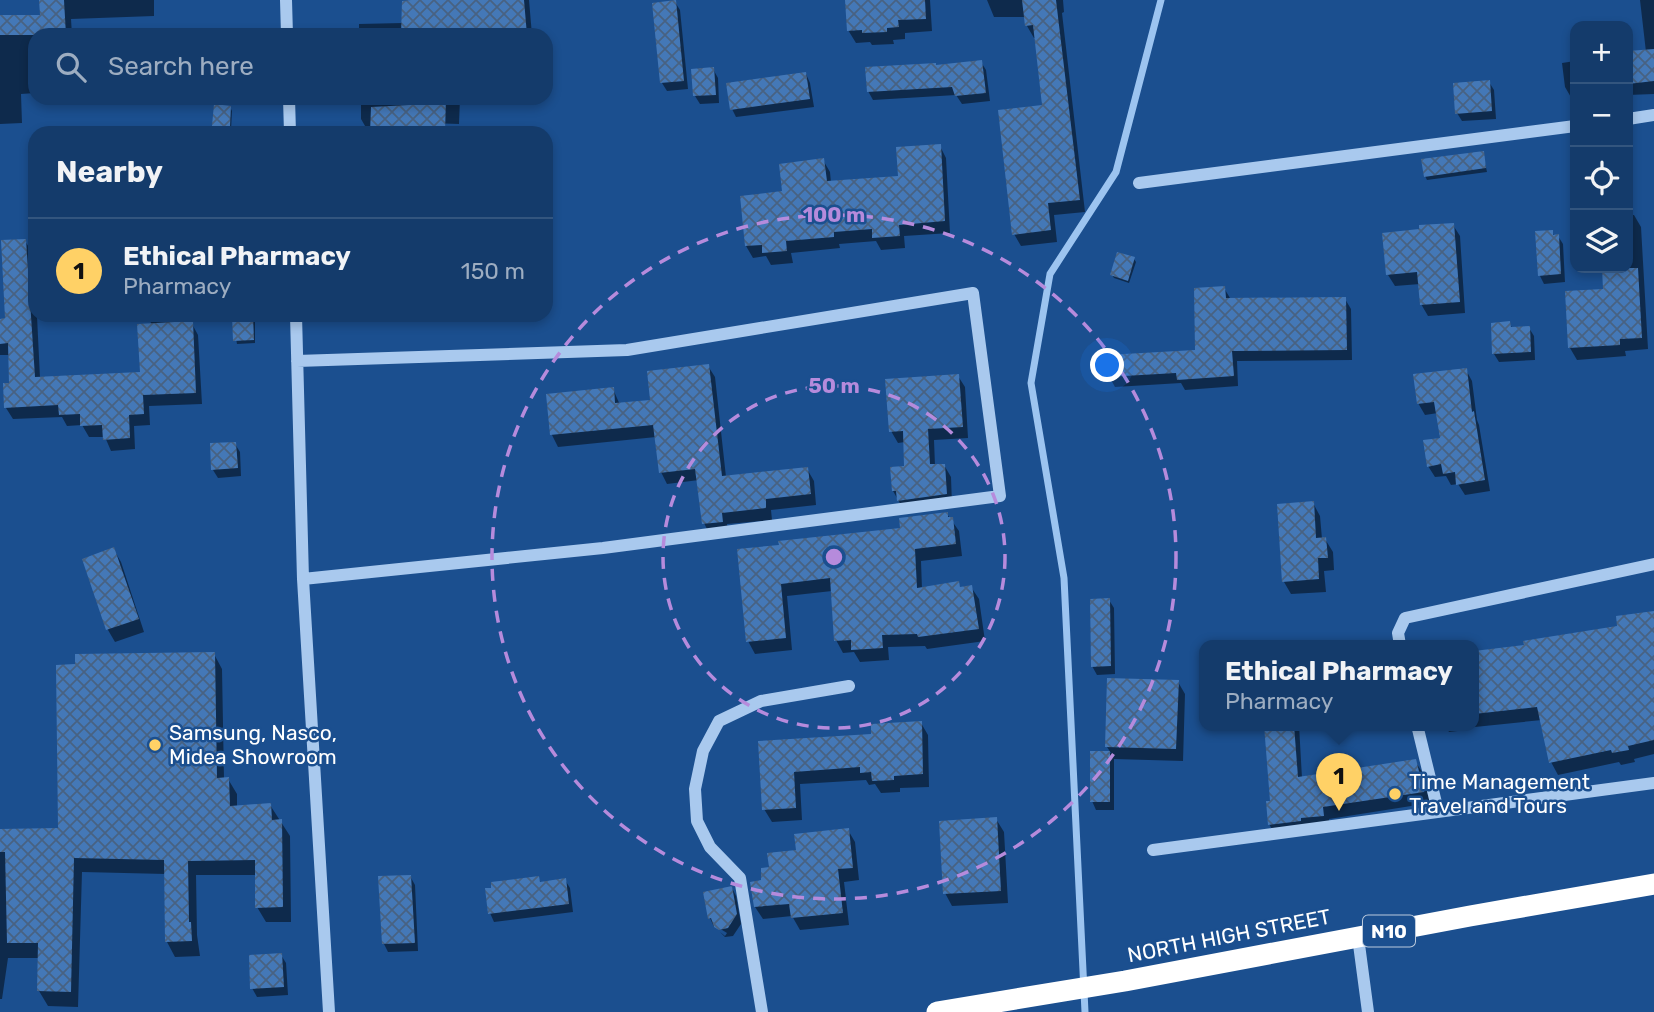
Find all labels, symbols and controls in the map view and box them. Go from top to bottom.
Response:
map controls [1570,21,1633,273]
button: + [1570,21,1633,84]
search box [28,28,553,105]
icon: search [52,48,90,86]
text: Search here [108,51,254,82]
button: − [1570,84,1633,147]
button: locate [1570,147,1633,210]
text: Nearby [56,154,163,190]
text: 100 m [803,202,865,227]
button: layers [1570,210,1633,273]
text: Ethical Pharmacy [123,241,351,272]
text: 1 [73,257,85,285]
text: 150 m [461,257,525,285]
text: Pharmacy [123,272,231,300]
your location [1090,348,1124,382]
text: 50 m [808,373,860,398]
centre of rings [822,545,846,569]
popup [1199,640,1479,731]
text: Ethical Pharmacy [1225,656,1453,687]
text: Pharmacy [1225,687,1334,715]
place label: Samsung, Nasco, Midea Showroom [169,720,337,769]
marker: Samsung, Nasco, Midea Showroom [147,737,163,753]
pin: 1 [1316,753,1362,811]
place label: Time Management Travel and Tours [1409,769,1590,818]
marker: Time Management Travel and Tours [1387,786,1403,802]
street label: NORTH HIGH STREET [1125,904,1333,967]
road number: N10 [1363,916,1415,946]

